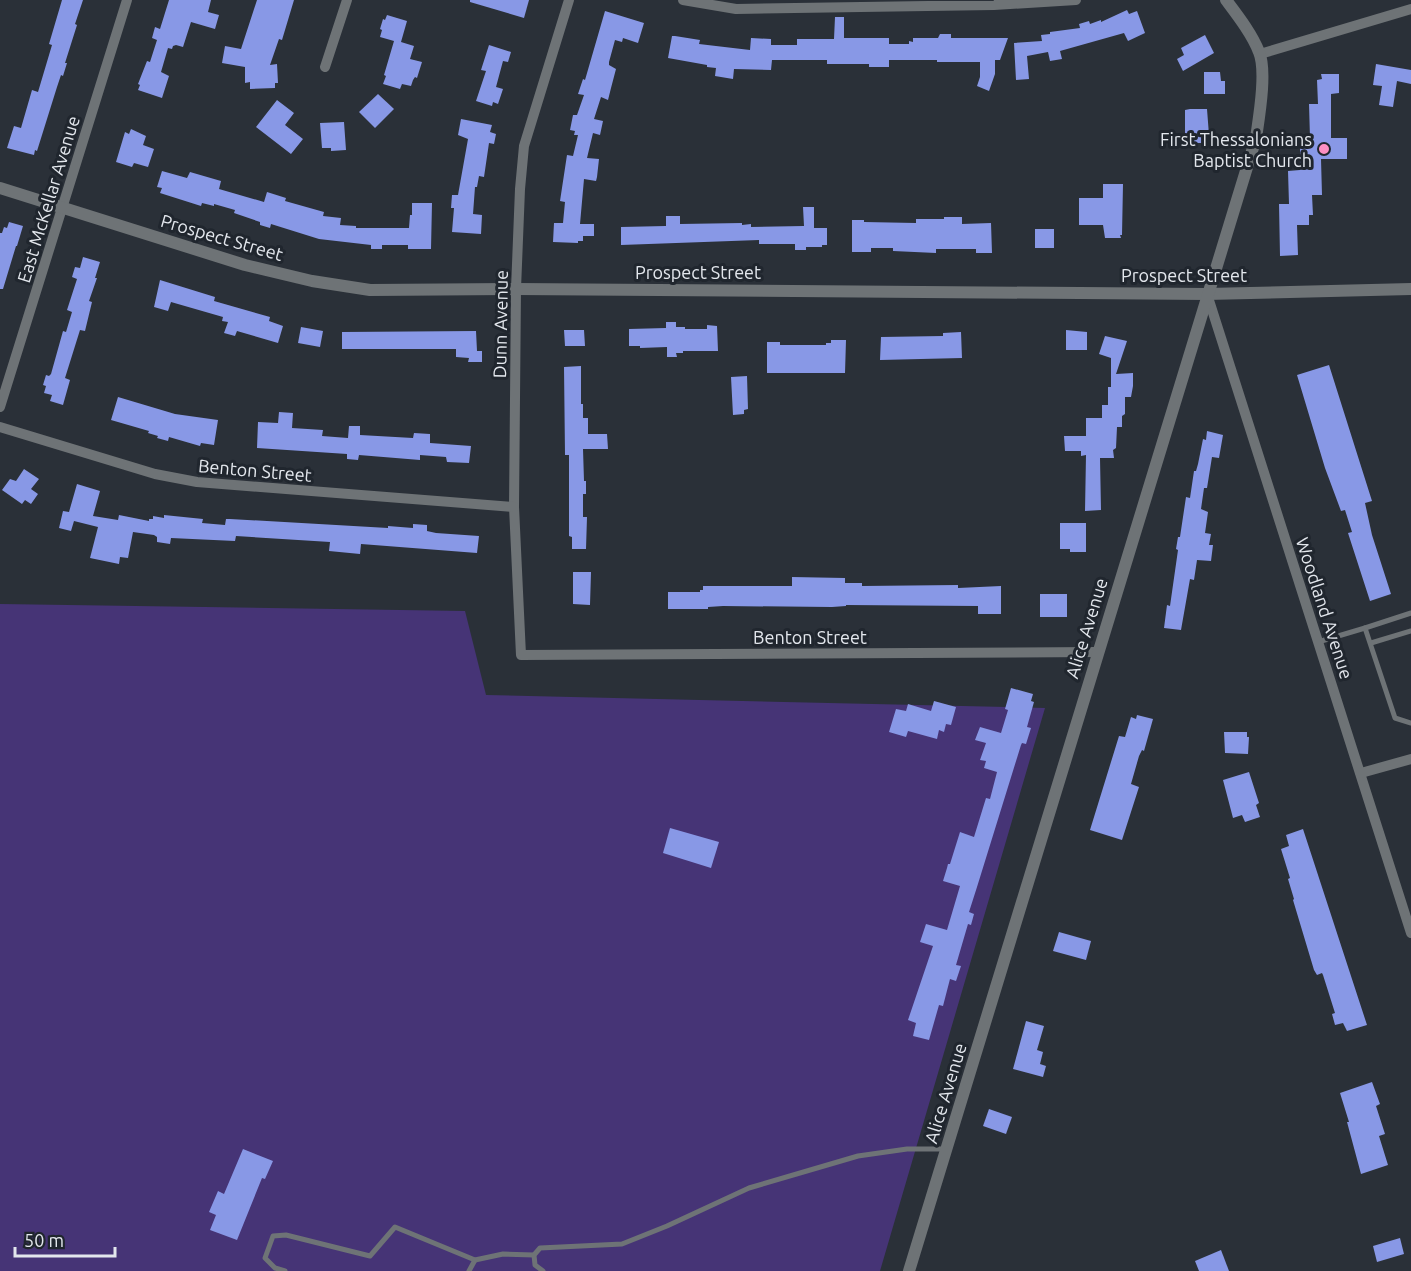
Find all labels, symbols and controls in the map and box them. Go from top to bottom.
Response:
street label: East McKellar Avenue [13,113,83,285]
place label: First Thessalonians Baptist Church [1160,129,1312,170]
marker: First Thessalonians Baptist Church [1317,142,1331,156]
street label: Prospect Street [159,210,285,264]
street label: Prospect Street [635,262,761,282]
street label: Prospect Street [1121,265,1247,285]
street label: Dunn Avenue [489,270,511,378]
street label: Benton Street [197,455,313,485]
street label: Woodland Avenue [1293,535,1357,681]
street label: Alice Avenue [1061,575,1111,681]
street label: Benton Street [753,627,867,647]
street label: Alice Avenue [920,1040,970,1146]
scale bar [15,1220,116,1258]
text: 50 m [24,1230,64,1250]

